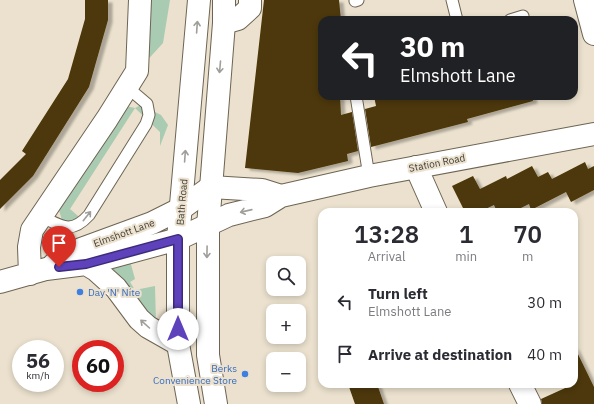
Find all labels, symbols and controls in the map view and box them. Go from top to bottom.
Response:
one-way arrow [194,21,201,34]
text: 30 m [400,28,465,65]
icon: left [334,32,386,84]
one-way arrow [217,60,224,73]
text: Elmshott Lane [400,64,516,87]
one-way arrow [182,150,189,163]
street label: Station Road [408,151,466,175]
street label: Bath Road [174,178,190,226]
one-way arrow [240,208,253,215]
one-way arrow [83,211,92,222]
street label: Elmshott Lane [92,216,157,250]
text: 13:28 [354,218,419,250]
text: 1 [459,218,473,250]
text: 70 [513,218,542,250]
pin [42,226,76,267]
icon: arrive [48,232,70,254]
one-way arrow [204,245,211,258]
text: Arrival [368,248,406,265]
text: min [455,248,477,265]
text: m [522,248,533,265]
map controls [266,256,306,392]
button: search [266,256,306,296]
text: Turn left [368,284,428,303]
place label: Day 'N' Nite [88,286,141,299]
marker: Day 'N' Nite [75,287,85,297]
icon: left [334,291,356,313]
text: 30 m [527,293,562,312]
text: Elmshott Lane [368,303,452,320]
button: + [266,304,306,344]
position arrow [157,308,199,350]
one-way arrow [140,319,150,328]
speed limit sign: 60 [72,340,124,392]
icon: arrive [334,343,356,365]
text: Arrive at destination [368,345,512,364]
text: 40 m [527,345,562,364]
text: 56 [26,347,50,374]
button: − [266,352,306,392]
place label: Berks Convenience Store [153,362,238,387]
text: km/h [26,369,50,382]
marker: Berks Convenience Store [240,369,250,379]

